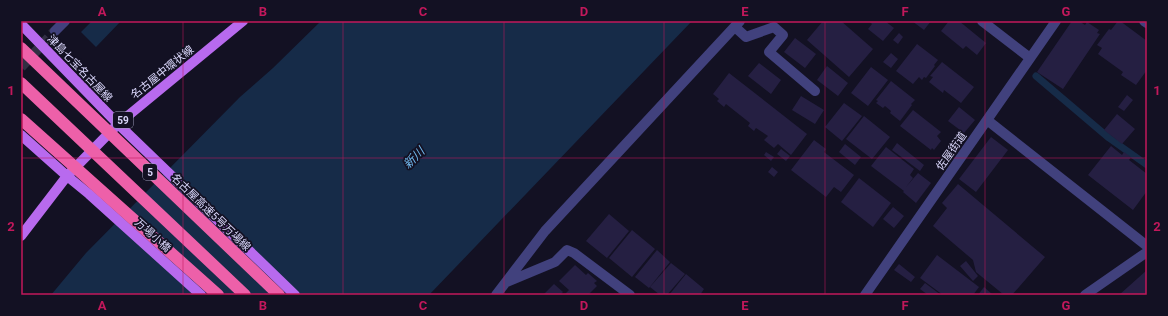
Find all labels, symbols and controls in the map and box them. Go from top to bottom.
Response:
text: A [98,4,107,19]
text: B [259,4,267,19]
text: C [419,4,428,19]
text: D [580,4,588,19]
text: E [741,4,749,19]
text: F [901,4,909,19]
text: G [1062,4,1071,19]
street label: 津島七宝名古屋線 [44,32,115,105]
street label: 名古屋中環状線 [128,43,196,102]
text: 1 [7,83,15,98]
text: 1 [1153,83,1161,98]
road number: 59 [113,112,133,128]
street label: 佐屋街道 [933,130,969,173]
water label: 新川 [401,143,429,171]
road number: 5 [143,164,157,180]
street label: 名古屋高速5号万場線 [168,171,253,254]
street label: 万場小橋 [132,216,173,255]
text: 2 [7,219,15,234]
text: 2 [1153,219,1161,234]
text: A [98,298,107,313]
text: B [259,298,267,313]
text: C [419,298,428,313]
text: D [580,298,588,313]
text: E [741,298,749,313]
text: F [901,298,909,313]
text: G [1062,298,1071,313]

